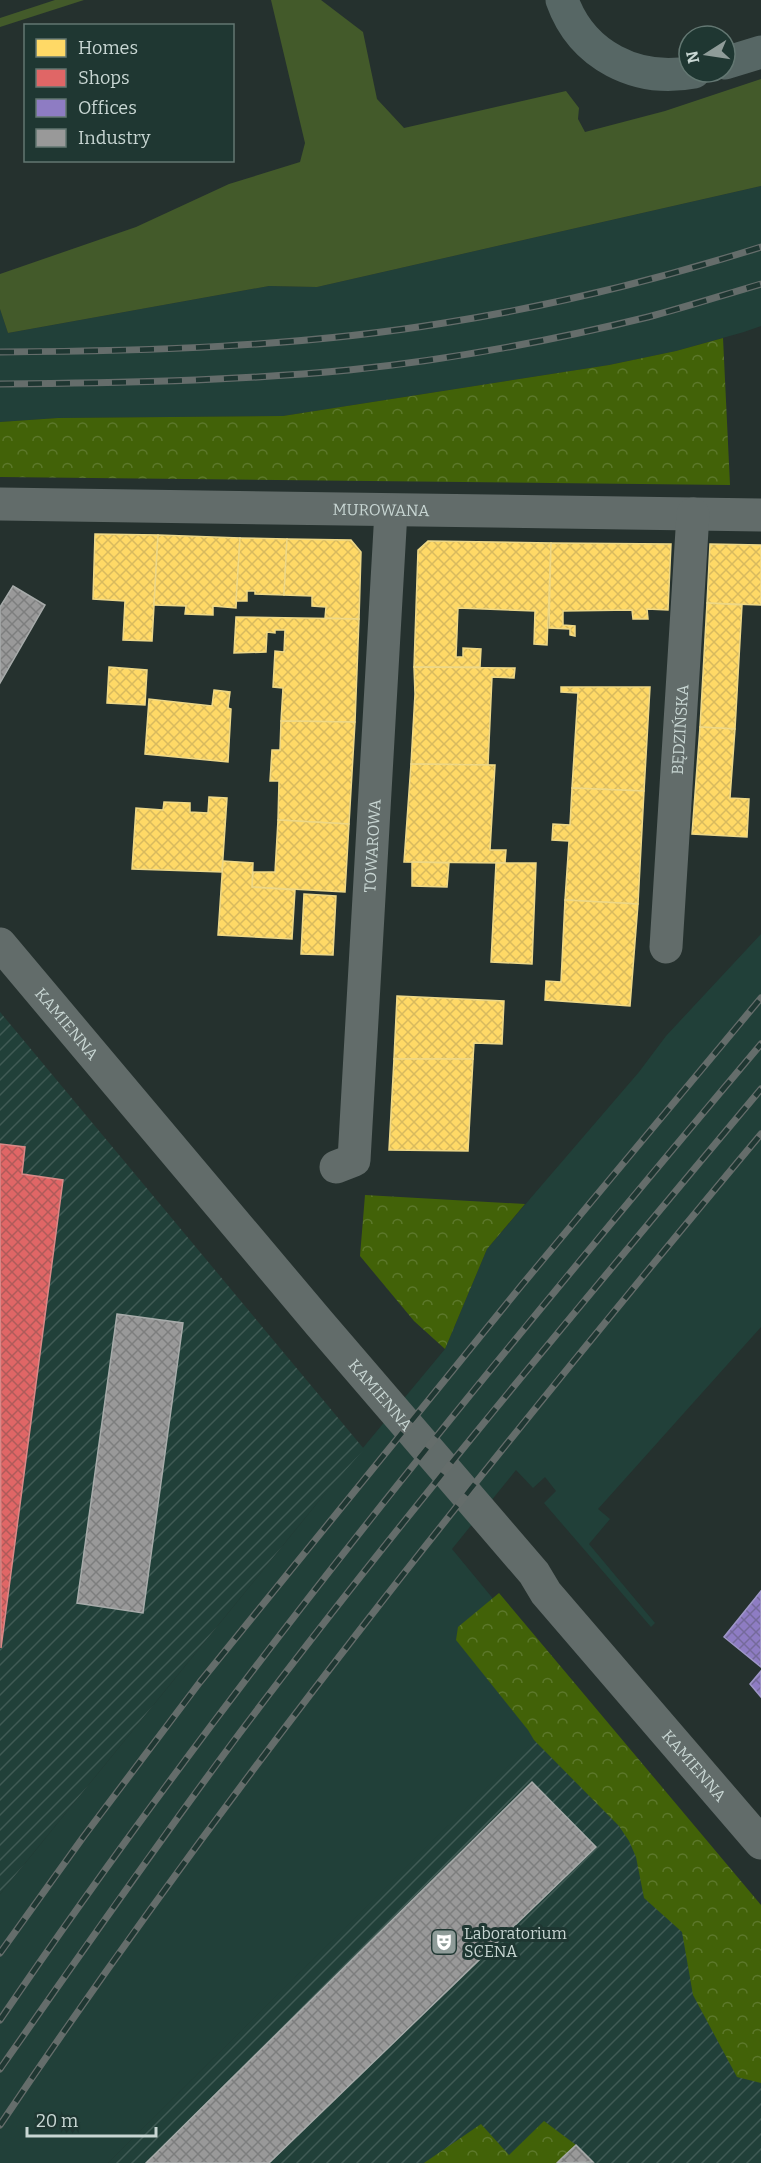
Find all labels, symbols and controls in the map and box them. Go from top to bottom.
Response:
legend [24,24,234,162]
north arrow [677,24,737,84]
text: Homes [78,37,138,59]
text: N [682,49,703,65]
text: Shops [78,67,130,89]
text: Offices [78,97,137,119]
text: Industry [78,127,151,149]
street label: MUROWANA [332,499,430,520]
street label: BĘDZIŃSKA [667,683,692,775]
street label: TOWAROWA [360,798,384,893]
street label: KAMIENNA [31,984,103,1064]
street label: KAMIENNA [345,1355,417,1435]
street label: KAMIENNA [658,1726,731,1806]
place label: Laboratorium SCENA [464,1924,567,1961]
theatre icon: Laboratorium SCENA [429,1927,459,1957]
scale bar [27,2100,156,2138]
text: 20 m [36,2110,78,2132]

